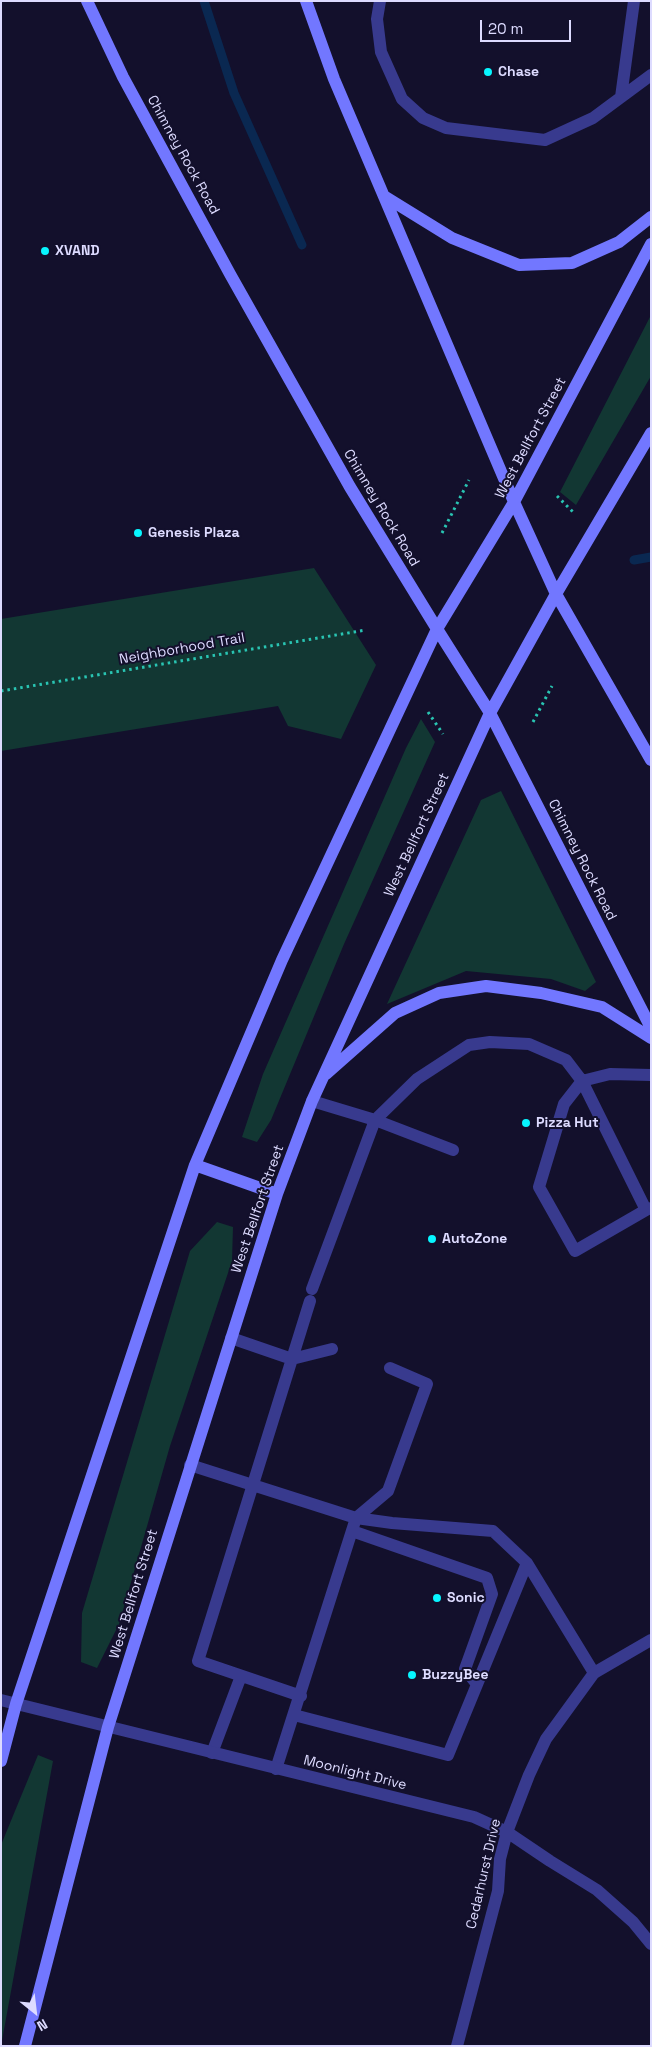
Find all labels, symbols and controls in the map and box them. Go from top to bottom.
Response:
scale bar [482,10,573,42]
text: 20 m [488,19,523,38]
place label: Chase [498,64,539,80]
marker: Chase [482,66,494,78]
street label: Chimney Rock Road [143,93,223,217]
place label: XVAND [55,243,100,259]
marker: XVAND [39,245,51,257]
street label: West Bellfort Street [492,375,570,501]
street label: Chimney Rock Road [339,446,423,570]
place label: Genesis Plaza [148,525,240,541]
marker: Genesis Plaza [132,527,144,539]
street label: Neighborhood Trail [118,630,246,668]
street label: West Bellfort Street [381,770,453,900]
street label: Chimney Rock Road [544,797,620,923]
place label: Pizza Hut [536,1115,599,1131]
marker: Pizza Hut [520,1117,532,1129]
street label: West Bellfort Street [228,1143,288,1275]
place label: AutoZone [442,1231,507,1247]
marker: AutoZone [426,1233,438,1245]
street label: West Bellfort Street [106,1527,162,1661]
place label: Sonic [447,1590,485,1606]
marker: Sonic [431,1592,443,1604]
place label: BuzzyBee [422,1667,488,1683]
marker: BuzzyBee [406,1669,418,1681]
street label: Moonlight Drive [302,1752,408,1794]
street label: Cedarhurst Drive [463,1817,505,1931]
north arrow [10,1987,60,2037]
text: N [34,2015,51,2035]

